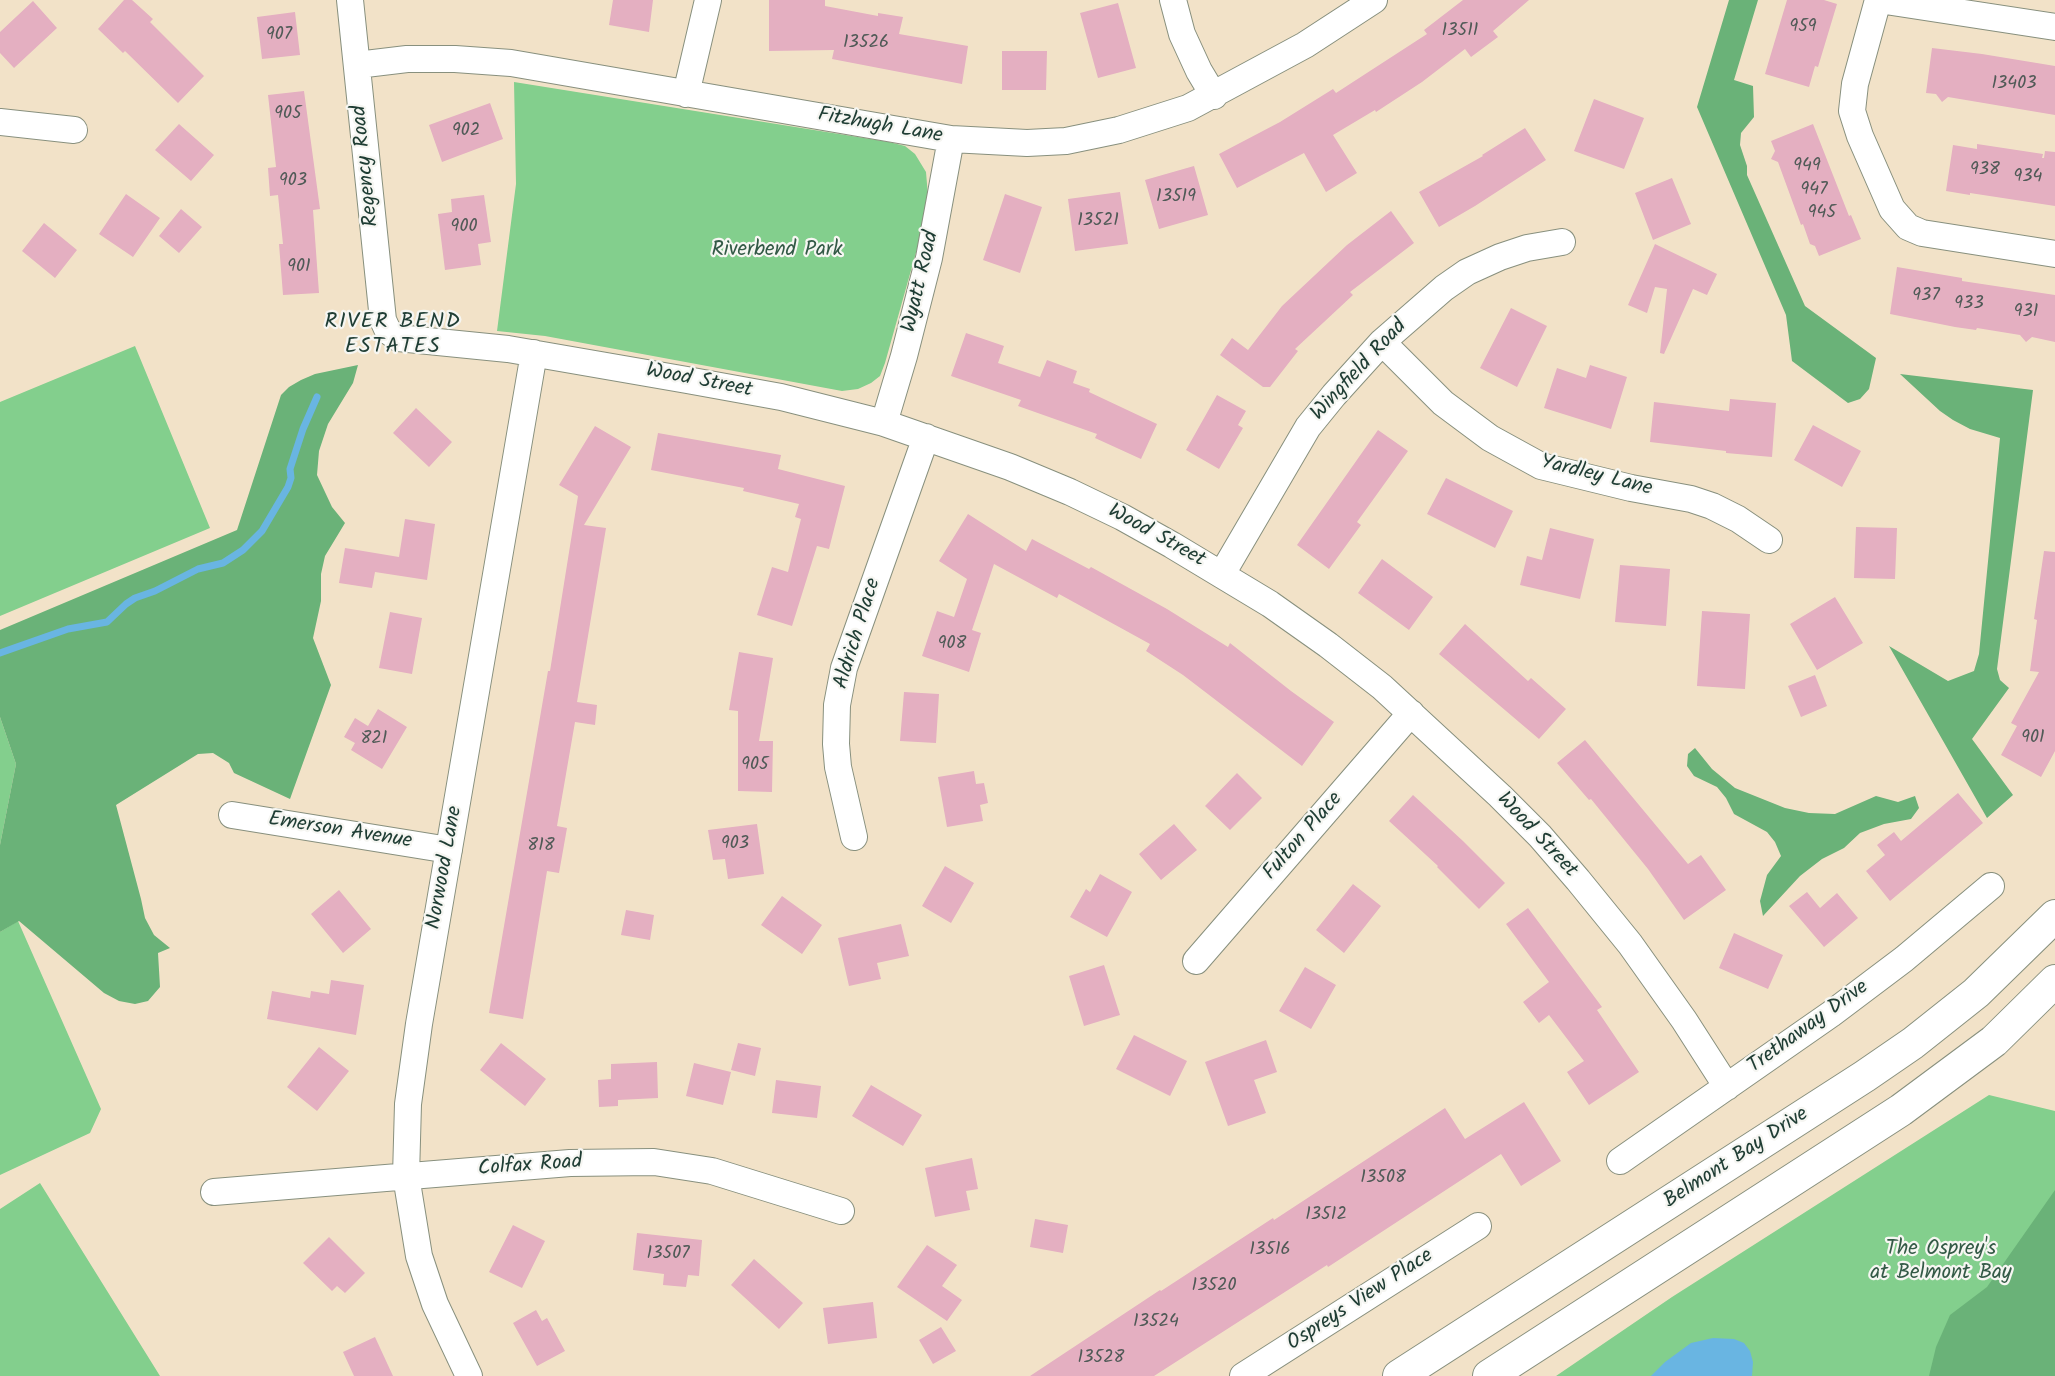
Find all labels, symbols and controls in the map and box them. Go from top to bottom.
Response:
house number: 959 [1789,17,1817,39]
house number: 13511 [1442,21,1478,43]
house number: 907 [266,25,292,47]
house number: 13526 [843,33,889,55]
house number: 13403 [1991,74,2037,96]
house number: 905 [274,104,302,126]
street label: Regency Road [348,104,386,228]
street label: Fitzhugh Lane [816,104,944,150]
house number: 902 [452,121,480,143]
house number: 949 [1793,156,1821,178]
house number: 938 [1970,160,2000,182]
house number: 934 [2014,167,2042,189]
house number: 903 [279,171,307,193]
house number: 947 [1801,180,1827,202]
house number: 13519 [1156,187,1196,209]
house number: 945 [1808,203,1836,225]
house number: 13521 [1077,211,1119,233]
house number: 900 [451,217,477,239]
street label: Wyatt Road [898,229,946,335]
park label: Riverbend Park [711,238,843,264]
house number: 901 [287,257,311,279]
house number: 937 [1912,286,1940,308]
house number: 933 [1954,294,1984,316]
house number: 931 [2014,302,2038,324]
district label: RIVER BEND ESTATES [325,310,461,362]
street label: Wingfield Road [1307,315,1413,427]
street label: Wood Street [644,359,754,405]
street label: Yardley Lane [1538,451,1654,503]
street label: Wood Street [1103,500,1209,574]
street label: Aldrich Place [830,576,888,692]
house number: 908 [938,634,966,656]
house number: 901 [2021,728,2045,750]
house number: 821 [361,729,387,751]
house number: 905 [741,755,769,777]
street label: Fulton Place [1259,788,1349,886]
street label: Wood Street [1490,788,1582,884]
street label: Norwood Lane [423,804,469,932]
street label: Emerson Avenue [266,808,414,856]
house number: 903 [721,834,749,856]
house number: 818 [527,836,555,858]
street label: Trethaway Drive [1744,976,1874,1080]
street label: Belmont Bay Drive [1660,1103,1814,1215]
street label: Colfax Road [477,1151,583,1183]
house number: 13508 [1360,1168,1406,1190]
house number: 13512 [1305,1205,1347,1227]
park label: The Osprey's at Belmont Bay [1870,1237,2012,1287]
house number: 13516 [1249,1240,1291,1262]
house number: 13507 [647,1244,689,1266]
street label: Ospreys View Place [1283,1244,1439,1358]
house number: 13520 [1191,1276,1237,1298]
house number: 13524 [1133,1312,1179,1334]
house number: 13528 [1078,1348,1124,1370]

